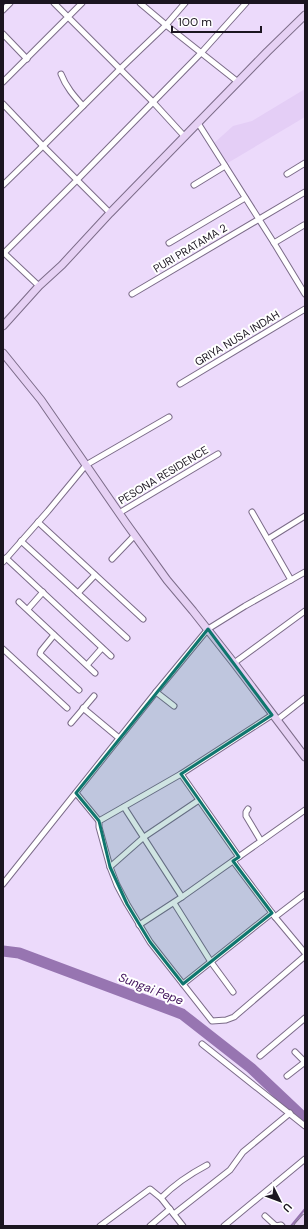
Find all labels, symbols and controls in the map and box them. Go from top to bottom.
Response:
scale bar [172,8,261,34]
text: 100 m [178,14,212,30]
street label: PURI PRATAMA 2 [151,221,229,275]
street label: GRIYA NUSA INDAH [192,307,282,369]
street label: PESONA RESIDENCE [115,443,211,507]
water label: Sungai Pepe [116,969,186,1009]
north arrow [260,1181,300,1221]
text: U [280,1200,295,1215]

